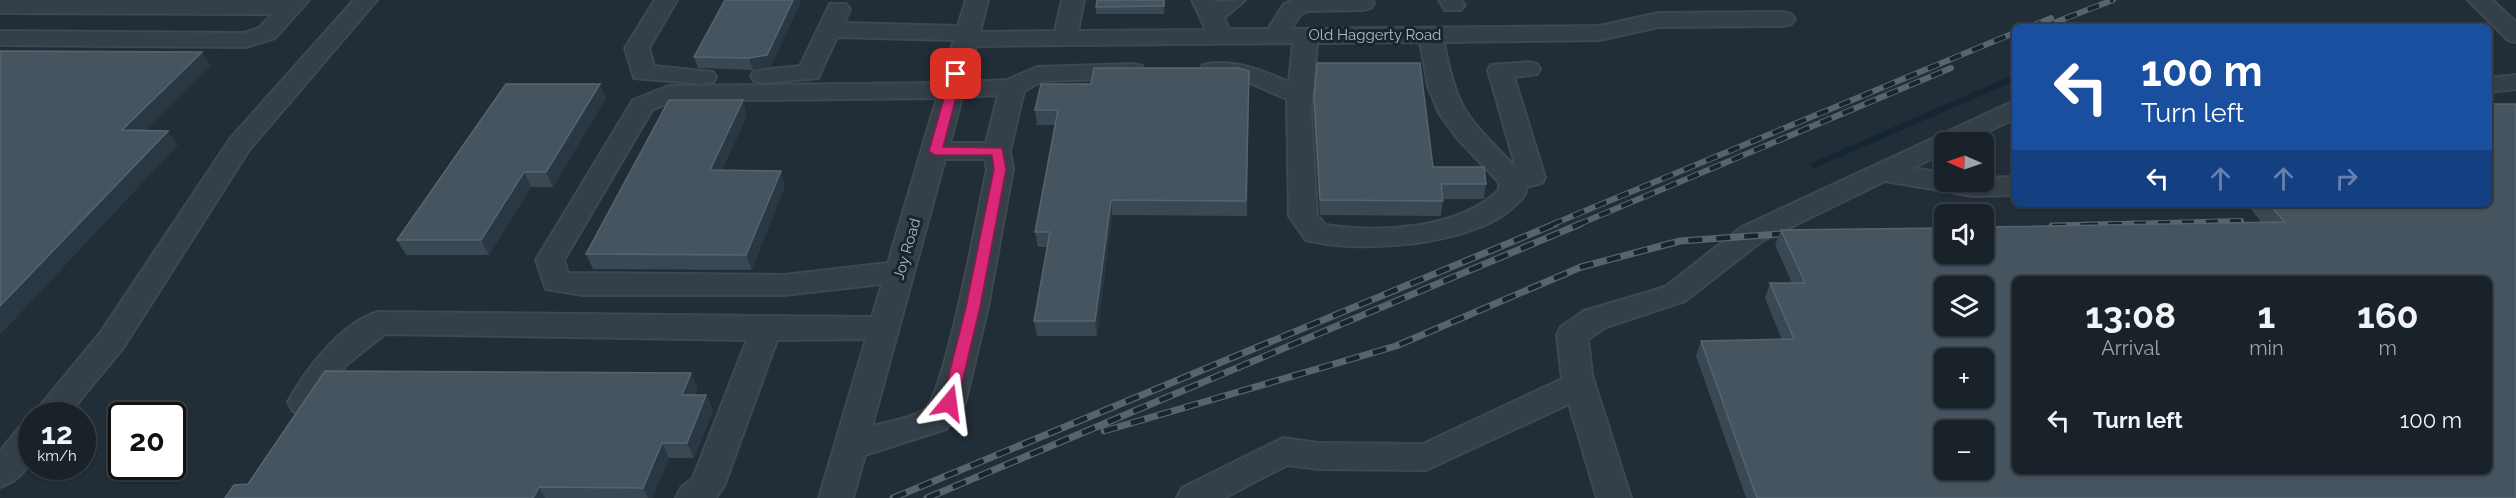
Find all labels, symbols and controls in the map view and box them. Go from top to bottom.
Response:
street label: Old Haggerty Road [1309,26,1441,44]
text: 100 m [2141,47,2263,96]
pin [930,48,981,99]
icon: left [2042,48,2120,126]
icon: arrive [939,57,972,90]
text: Turn left [2141,97,2244,128]
north arrow [1934,132,1994,192]
map controls [1934,132,1994,480]
icon: left [2141,162,2174,195]
icon: ahead [2204,162,2237,195]
icon: ahead [2267,162,2300,195]
icon: right [2330,162,2363,195]
button: sound [1934,204,1994,264]
street label: Joy Road [890,216,924,282]
button: layers [1934,276,1994,336]
text: 13:08 [2085,294,2176,336]
text: 1 [2258,294,2275,336]
text: 160 [2357,294,2419,336]
text: Arrival [2101,336,2160,360]
text: min [2249,336,2284,360]
text: m [2379,336,2397,360]
button: + [1934,348,1994,408]
position arrow [917,371,981,435]
speed limit sign: 20 [108,402,186,480]
icon: left [2042,404,2075,437]
text: Turn left [2093,407,2183,433]
text: 100 m [2400,407,2462,433]
text: 12 [41,416,73,451]
button: − [1934,420,1994,480]
text: km/h [37,447,77,465]

